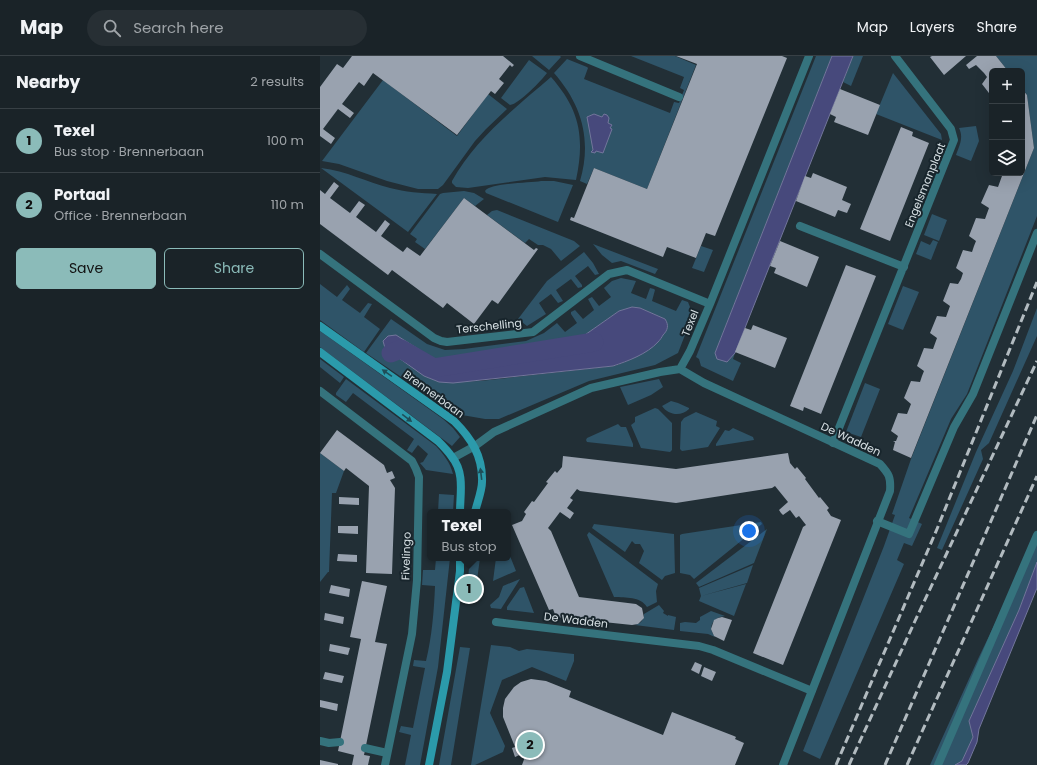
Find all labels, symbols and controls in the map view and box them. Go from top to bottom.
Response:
search box [87,10,367,46]
text: Map [20,14,63,41]
icon: search [101,17,123,39]
text: Search here [133,17,224,38]
text: Map [857,17,888,37]
text: Layers [910,17,954,37]
text: Share [976,17,1017,37]
map controls [989,68,1025,176]
button: + [989,68,1025,104]
text: Nearby [16,70,80,94]
text: 2 results [250,72,304,91]
button: − [989,104,1025,140]
text: Texel [54,120,95,141]
text: 1 [27,131,31,150]
text: 100 m [267,131,304,150]
street label: Engelsmanplaat [901,140,949,230]
button: layers [989,140,1025,176]
text: Bus stop · Brennerbaan [54,142,204,161]
text: Portaal [54,184,110,205]
text: 2 [25,195,33,214]
text: 110 m [271,195,304,214]
text: Office · Brennerbaan [54,206,187,225]
button: Save [16,248,156,289]
button: Share [164,248,304,289]
street label: Texel [677,307,703,339]
street label: Terschelling [455,315,523,337]
street label: Brennerbaan [400,366,468,422]
one-way arrow [382,369,392,377]
one-way arrow [402,413,412,421]
street label: De Wadden [818,418,884,460]
one-way arrow [478,468,484,480]
popup [427,509,511,561]
text: Texel [441,515,482,536]
your location [739,521,759,541]
street label: Fivelingo [397,532,415,580]
text: Bus stop [441,537,497,556]
pin: 1 [456,574,482,604]
street label: De Wadden [543,608,609,632]
pin: 2 [517,730,543,760]

